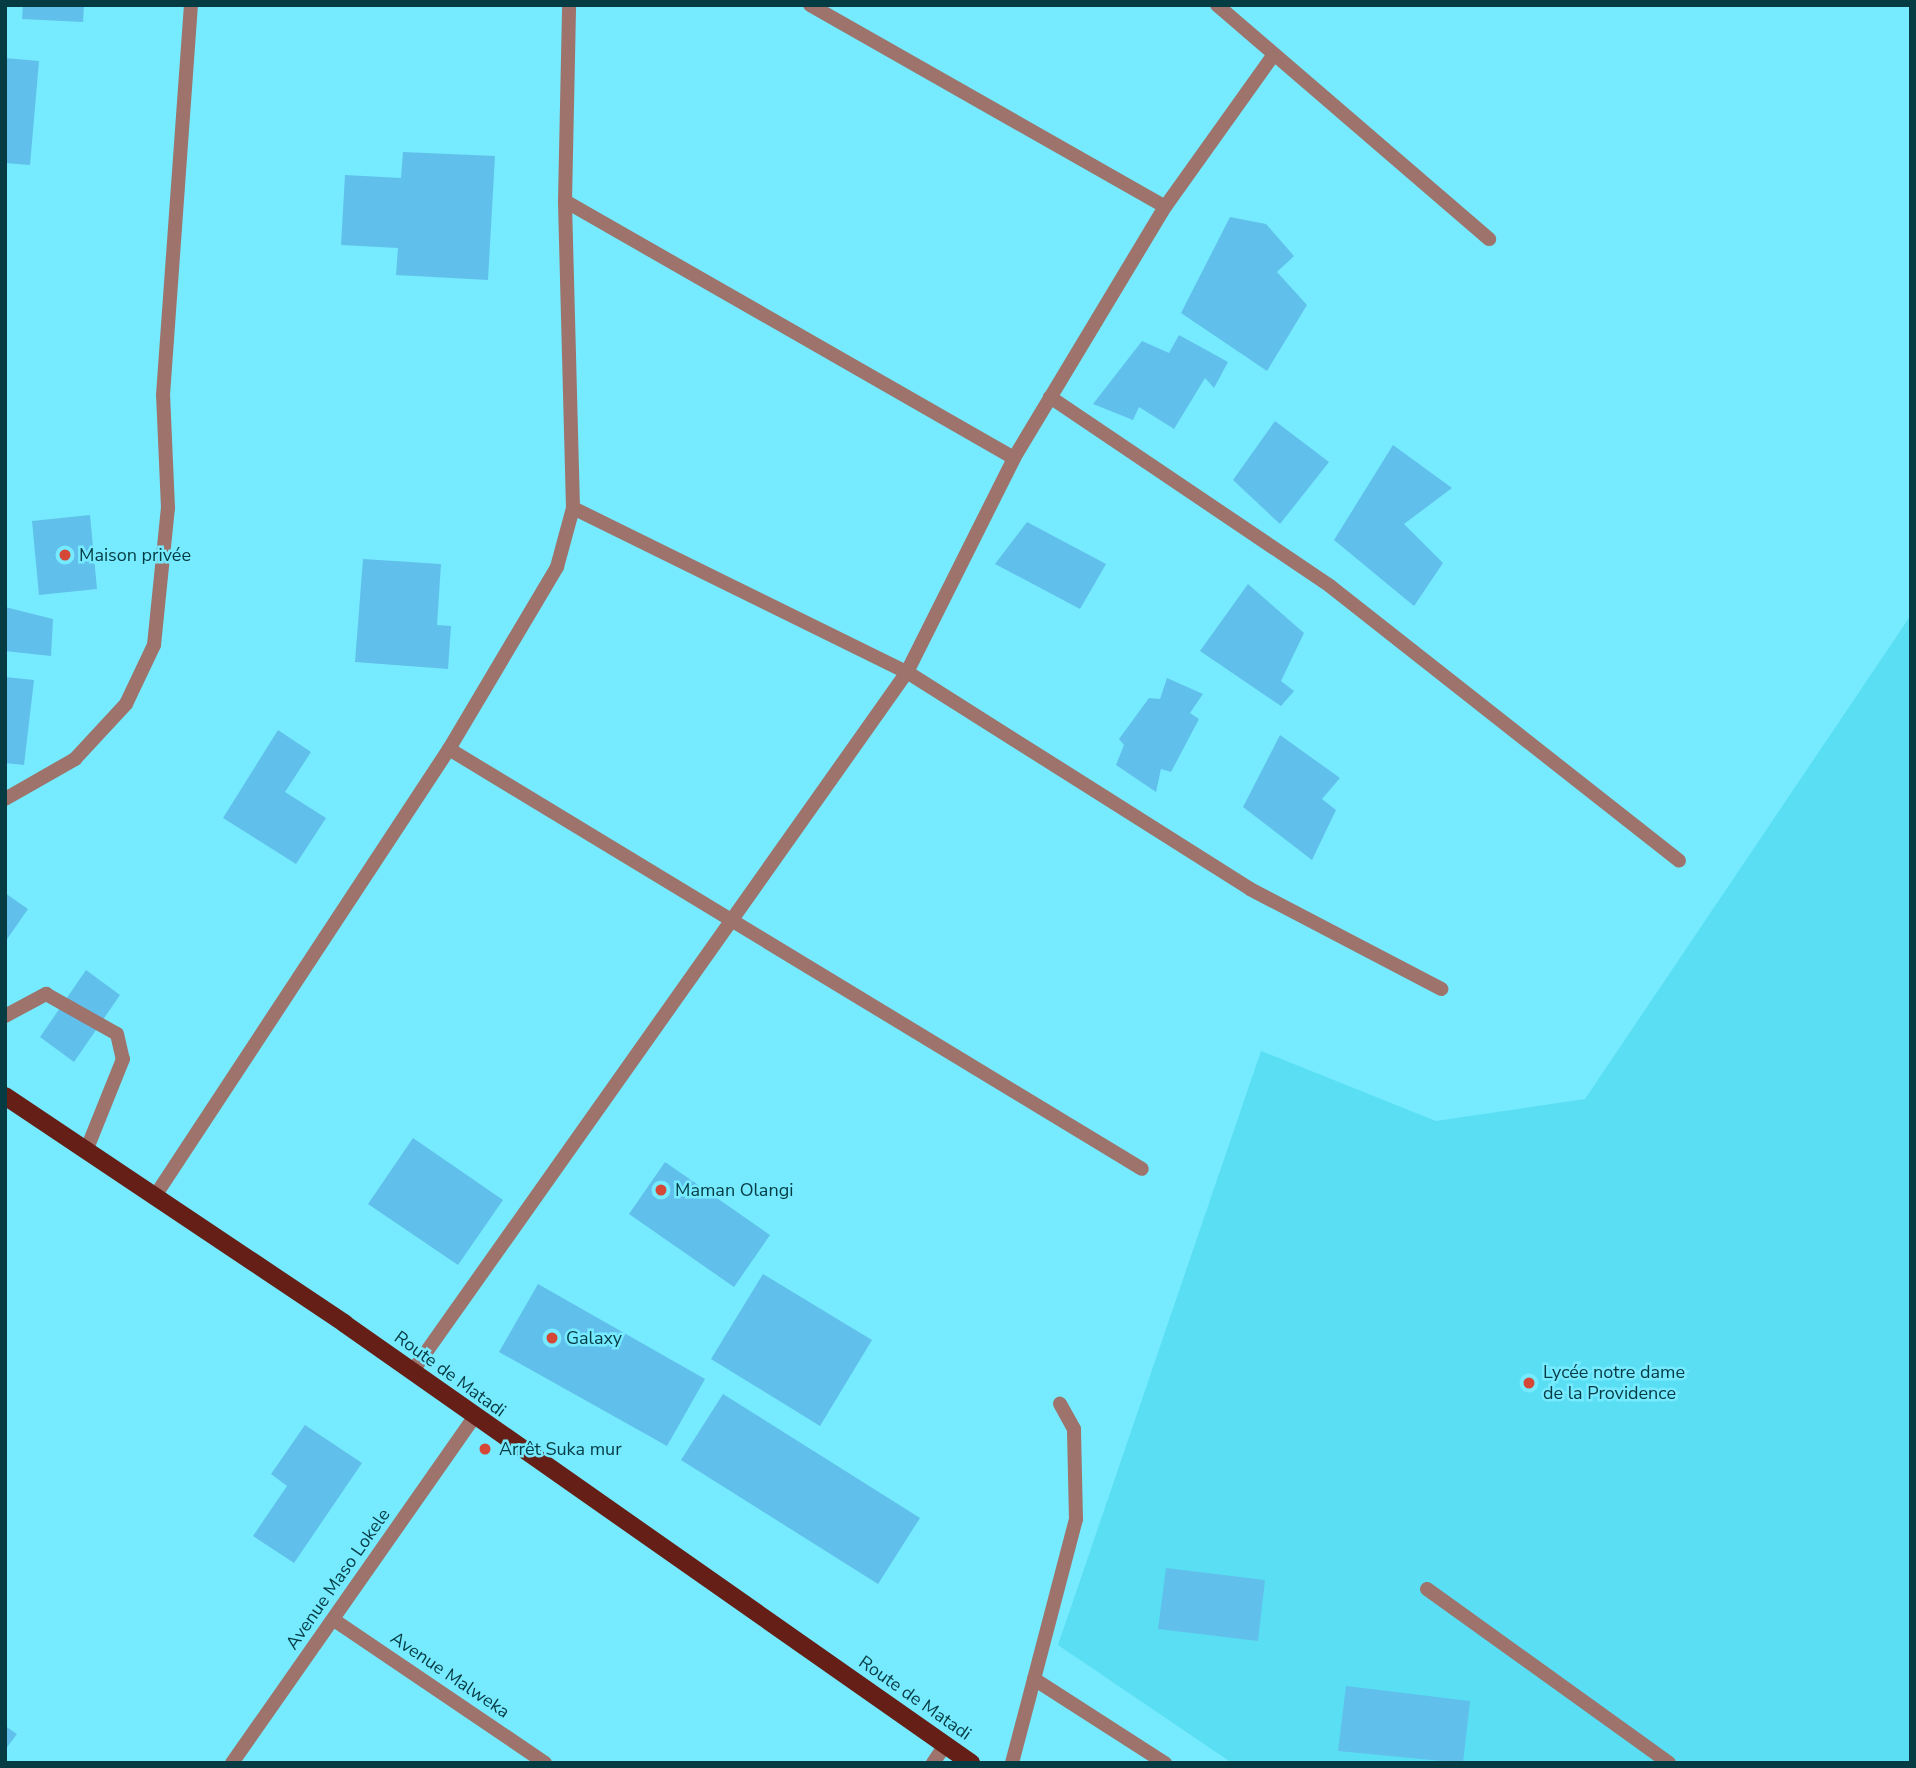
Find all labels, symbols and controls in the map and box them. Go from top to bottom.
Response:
place label: Maison privée [79,544,191,566]
marker: Maison privée [57,547,73,563]
place label: Maman Olangi [675,1179,793,1201]
marker: Maman Olangi [653,1182,669,1198]
street label: Route de Matadi [390,1326,510,1422]
place label: Galaxy [566,1327,622,1349]
marker: Galaxy [544,1330,560,1346]
place label: Lycée notre dame de la Providence [1543,1362,1685,1404]
marker: Lycée notre dame de la Providence [1521,1375,1537,1391]
place label: Arrêt Suka mur [499,1438,622,1460]
marker: Arrêt Suka mur [477,1441,493,1457]
street label: Avenue Maso Lokele [281,1504,395,1654]
street label: Avenue Malweka [386,1627,514,1723]
street label: Route de Matadi [855,1651,975,1745]

